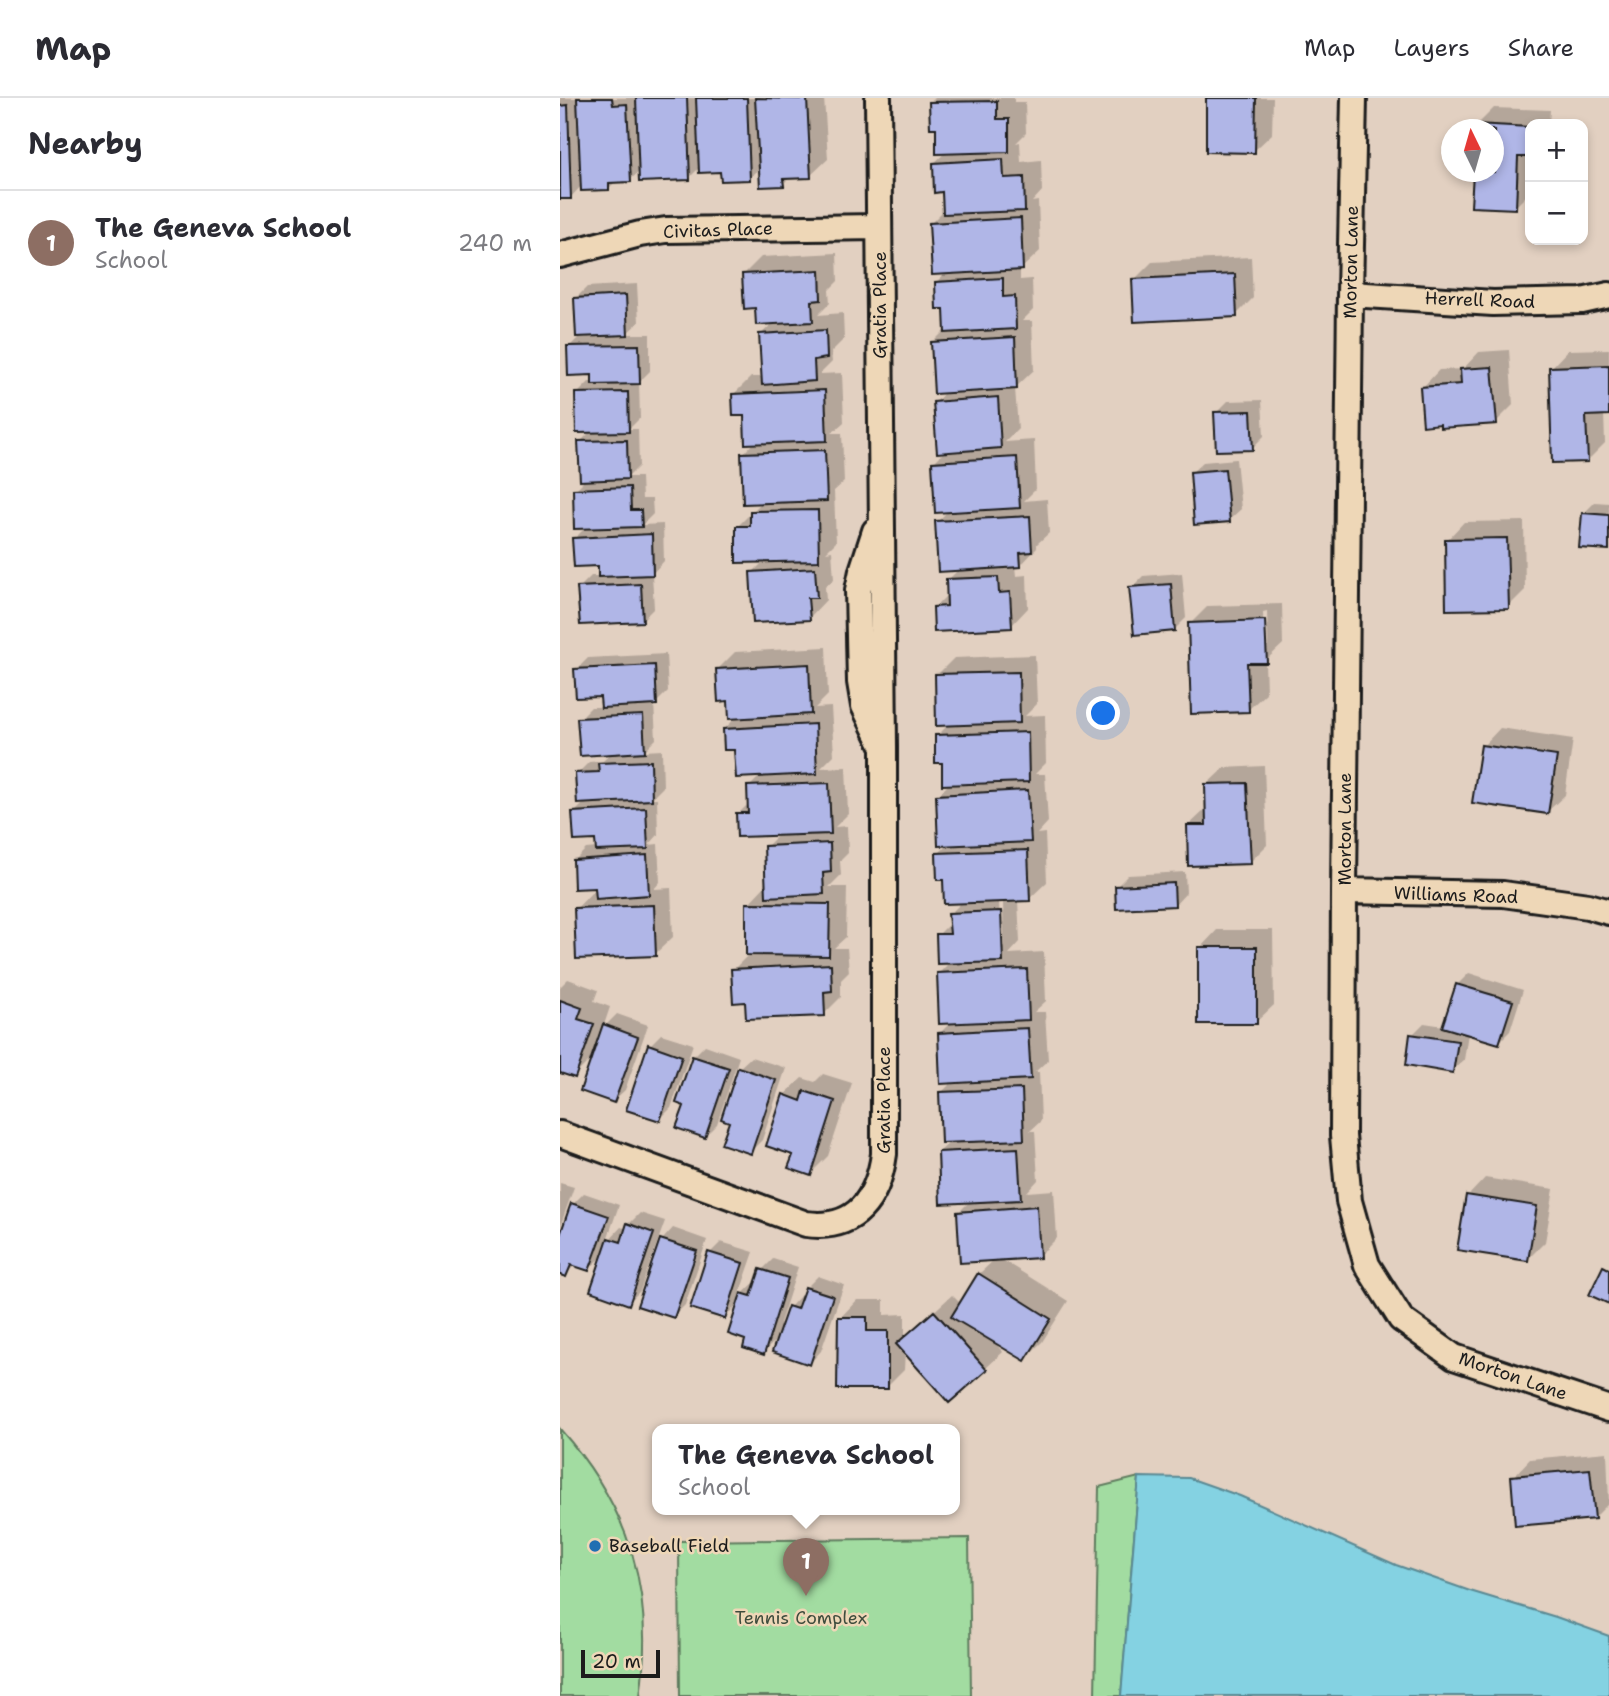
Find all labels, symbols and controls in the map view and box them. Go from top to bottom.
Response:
text: Map [35,26,111,71]
text: Map [1304,32,1355,64]
text: Layers [1393,32,1470,64]
text: Share [1508,32,1574,64]
north arrow [1441,119,1504,182]
map controls [1525,119,1588,245]
button: + [1525,119,1588,182]
text: Nearby [28,123,143,164]
button: − [1525,182,1588,245]
street label: Morton Lane [1338,205,1364,319]
text: The Geneva School [95,210,351,245]
street label: Civitas Place [663,216,773,244]
text: 1 [46,228,56,258]
text: 240 m [458,228,532,258]
text: School [95,245,167,275]
street label: Gratia Place [868,251,892,359]
street label: Herrell Road [1424,286,1536,314]
your location [1086,696,1120,730]
street label: Morton Lane [1333,772,1357,886]
street label: Williams Road [1393,881,1519,909]
street label: Gratia Place [872,1046,896,1154]
street label: Morton Lane [1456,1346,1570,1406]
popup [652,1424,960,1515]
text: The Geneva School [678,1437,934,1472]
text: School [678,1472,750,1502]
place label: Baseball Field [609,1534,729,1558]
marker: Baseball Field [587,1538,603,1554]
pin: 1 [783,1538,829,1596]
park label: Tennis Complex [735,1606,867,1630]
scale bar [581,1647,660,1679]
text: 20 m [592,1649,641,1674]

